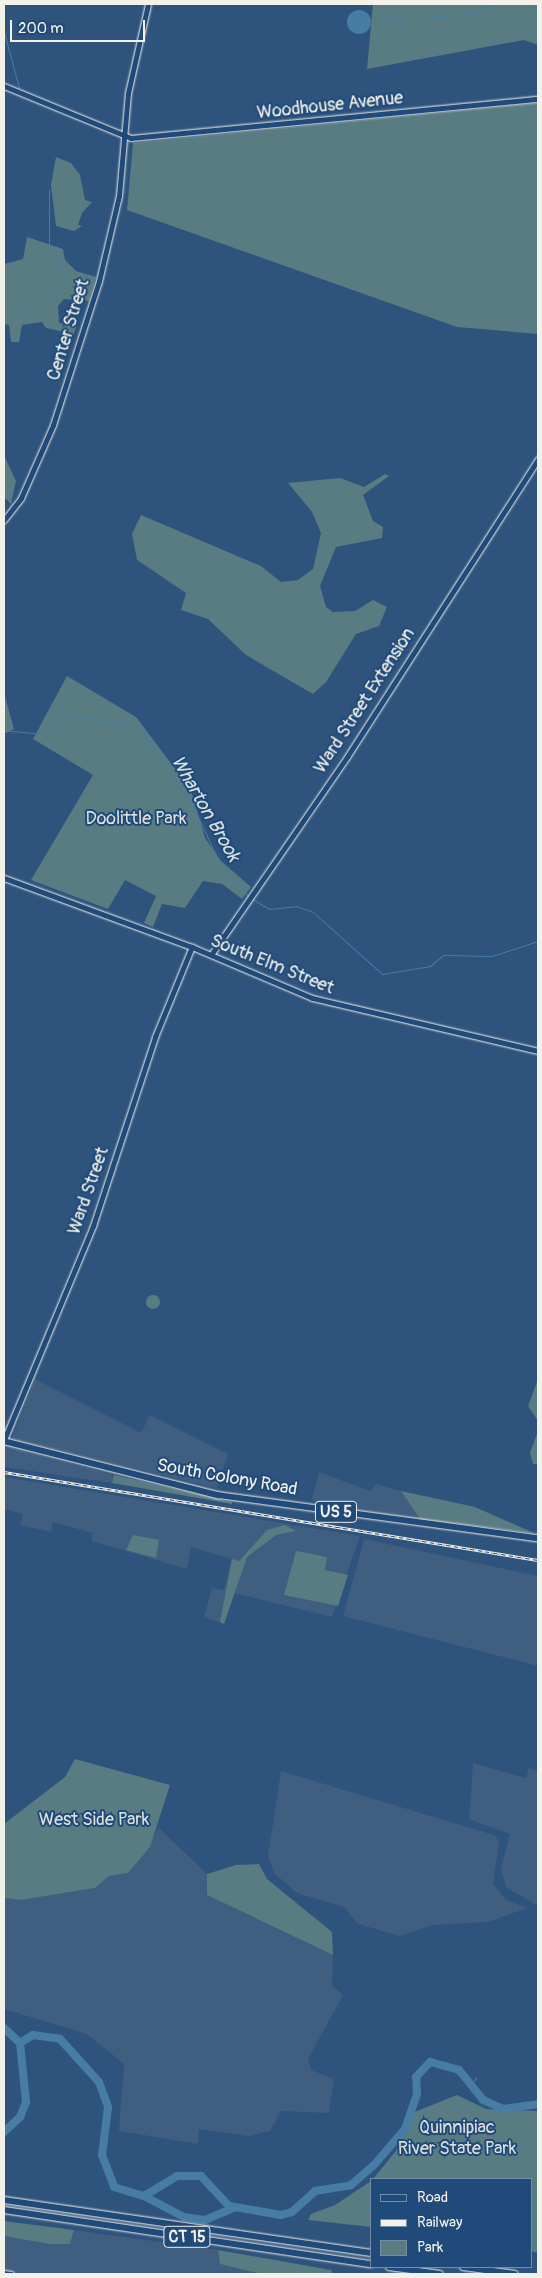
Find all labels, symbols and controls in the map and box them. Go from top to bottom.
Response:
scale bar [12,10,148,42]
text: 200 m [18,19,63,38]
street label: Woodhouse Avenue [256,88,404,124]
street label: Center Street [43,277,95,383]
street label: Ward Street Extension [310,624,420,778]
water label: Wharton Brook [165,752,245,866]
park label: Doolittle Park [85,808,187,830]
street label: South Elm Street [207,930,337,1000]
street label: Ward Street [64,1144,114,1238]
street label: South Colony Road [155,1455,299,1501]
road number: US 5 [315,1498,357,1525]
park label: West Side Park [39,1809,149,1831]
park label: Quinnipiac River State Park [398,2118,516,2160]
legend [370,2178,532,2268]
text: Road [417,2188,448,2207]
text: Railway [417,2213,462,2232]
road number: CT 15 [163,2224,211,2250]
text: Park [417,2238,443,2257]

